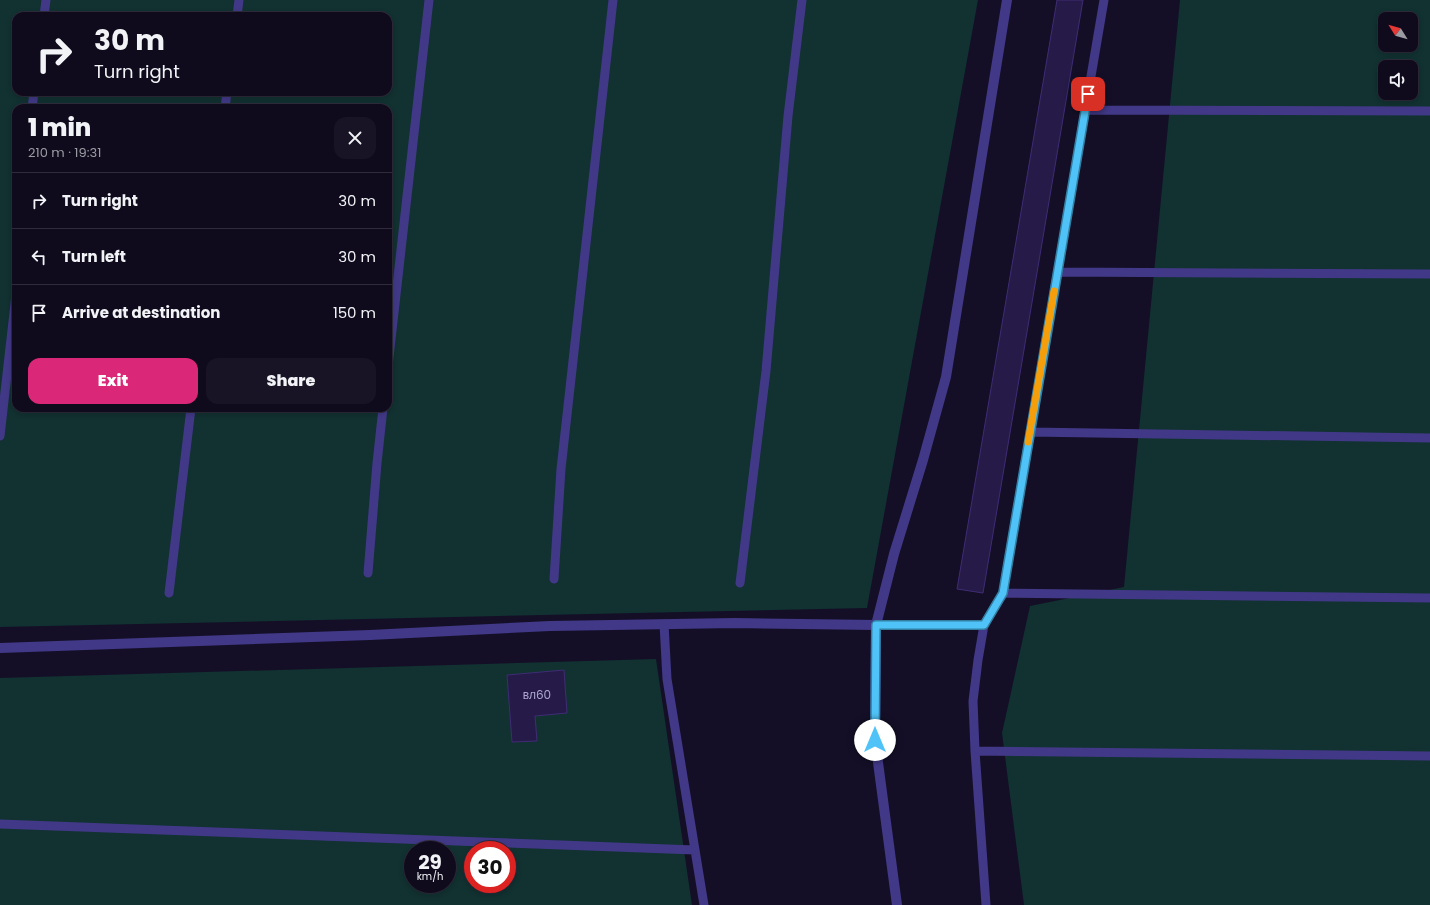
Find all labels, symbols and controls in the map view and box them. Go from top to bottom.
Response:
north arrow [1378,12,1418,52]
map controls [1378,12,1418,100]
text: 30 m [94,21,165,60]
icon: right [28,28,80,80]
text: Turn right [94,59,180,84]
button: sound [1378,60,1418,100]
pin [1071,77,1105,111]
icon: arrive [1077,83,1099,105]
text: 1 min [28,111,91,144]
button: close [334,117,376,159]
text: 210 m · 19:31 [28,143,101,162]
icon: right [28,190,50,212]
text: Turn right [62,190,138,211]
text: 30 m [338,190,376,211]
icon: left [28,246,50,268]
text: Turn left [62,246,126,267]
text: 30 m [338,246,376,267]
icon: arrive [28,302,50,324]
text: Arrive at destination [62,302,220,323]
text: 150 m [333,302,376,323]
button: Exit [28,358,198,404]
button: Share [206,358,376,404]
house number: вл60 [523,686,551,703]
position arrow [854,719,896,761]
speed limit sign: 30 [464,841,516,893]
text: 29 [418,848,442,876]
text: km/h [417,869,443,884]

